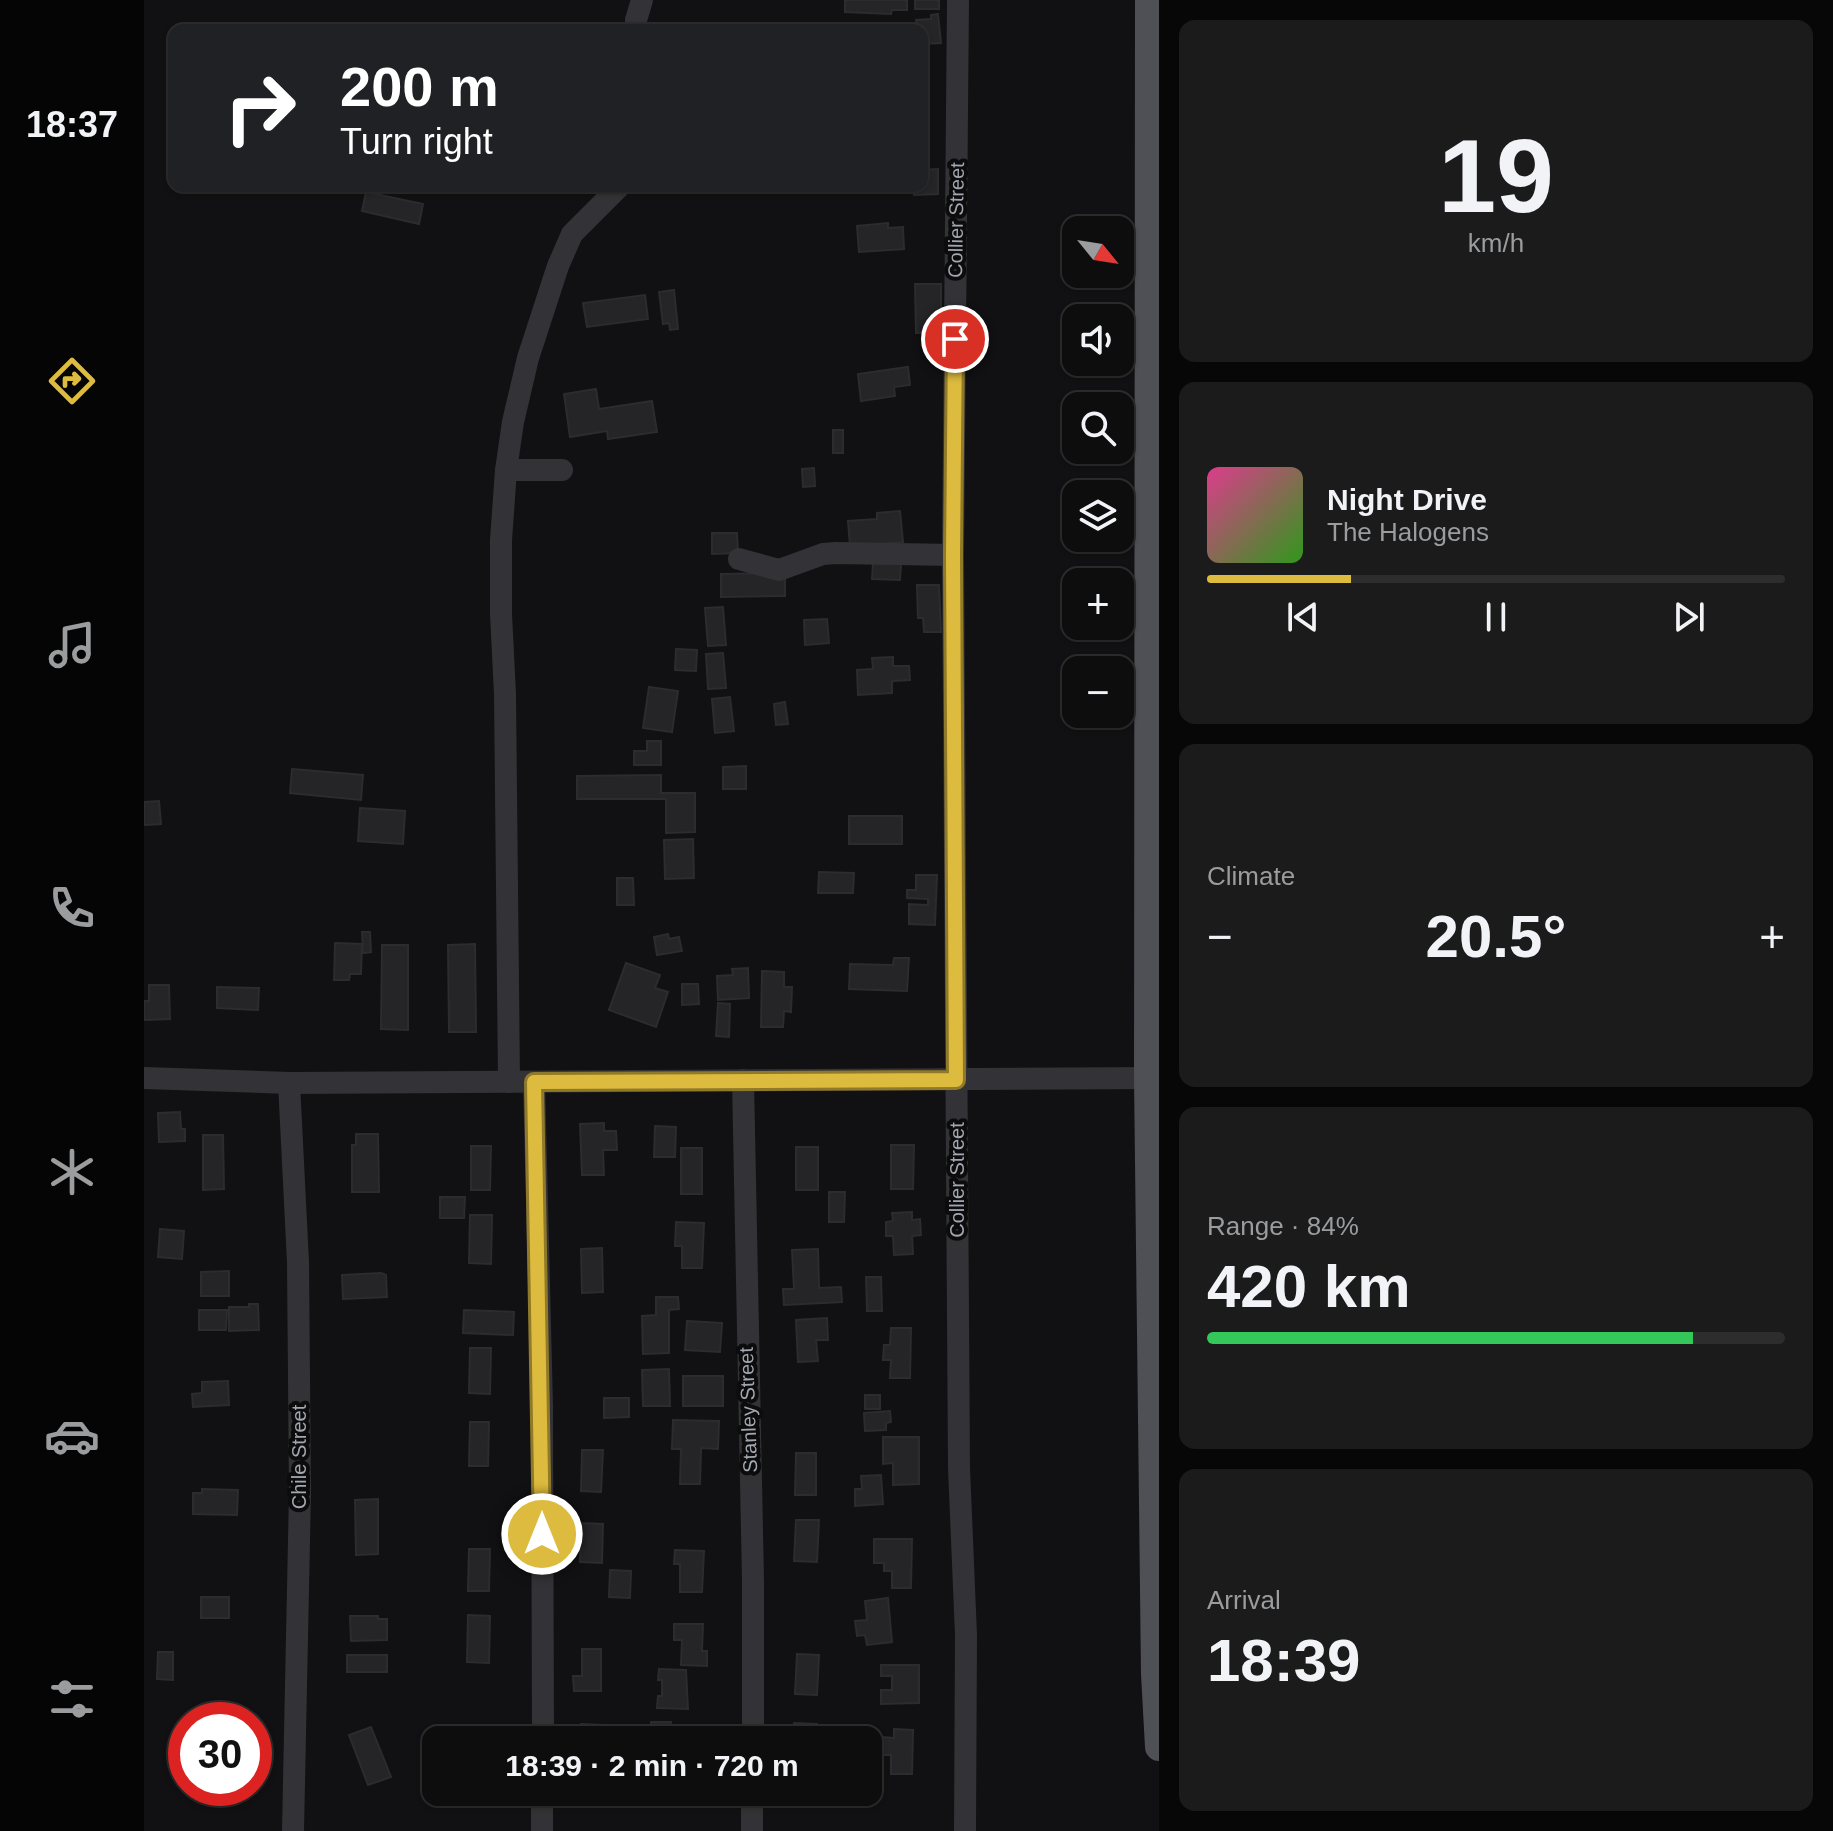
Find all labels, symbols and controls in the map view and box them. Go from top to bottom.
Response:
text: 200 m [340,55,499,118]
icon: right [208,56,312,160]
text: 18:37 [26,104,118,145]
text: 19 [1438,118,1554,234]
text: Turn right [340,121,493,162]
street label: Collier Street [944,162,968,278]
north arrow [1062,216,1134,288]
map controls [1062,216,1134,728]
text: km/h [1468,228,1524,258]
button: sound [1062,304,1134,376]
pin [921,305,989,373]
icon: arrive [933,317,977,361]
icon: directions [44,353,100,409]
button: search [1062,392,1134,464]
button: layers [1062,480,1134,552]
text: Night Drive [1327,483,1487,516]
text: The Halogens [1327,517,1489,547]
button: + [1062,568,1134,640]
icon: previous [1281,595,1325,639]
icon: pause [1474,595,1518,639]
icon: next [1667,595,1711,639]
icon: music [44,617,100,673]
button: − [1062,656,1134,728]
text: Climate [1207,861,1295,891]
icon: phone [44,880,100,936]
text: 20.5° [1426,903,1566,970]
text: − [1207,912,1233,961]
text: + [1759,912,1785,961]
street label: Collier Street [946,1122,968,1238]
icon: climate [44,1144,100,1200]
text: Range · 84% [1207,1211,1359,1241]
text: 420 km [1207,1253,1411,1320]
street label: Stanley Street [735,1346,761,1473]
street label: Chile Street [288,1404,310,1509]
icon: car [44,1408,100,1464]
position arrow [500,1492,584,1576]
text: Arrival [1207,1585,1281,1615]
text: 18:39 [1207,1627,1360,1694]
icon: filters [44,1671,100,1727]
speed limit sign: 30 [168,1702,272,1806]
text: 18:39 · 2 min · 720 m [505,1749,799,1782]

